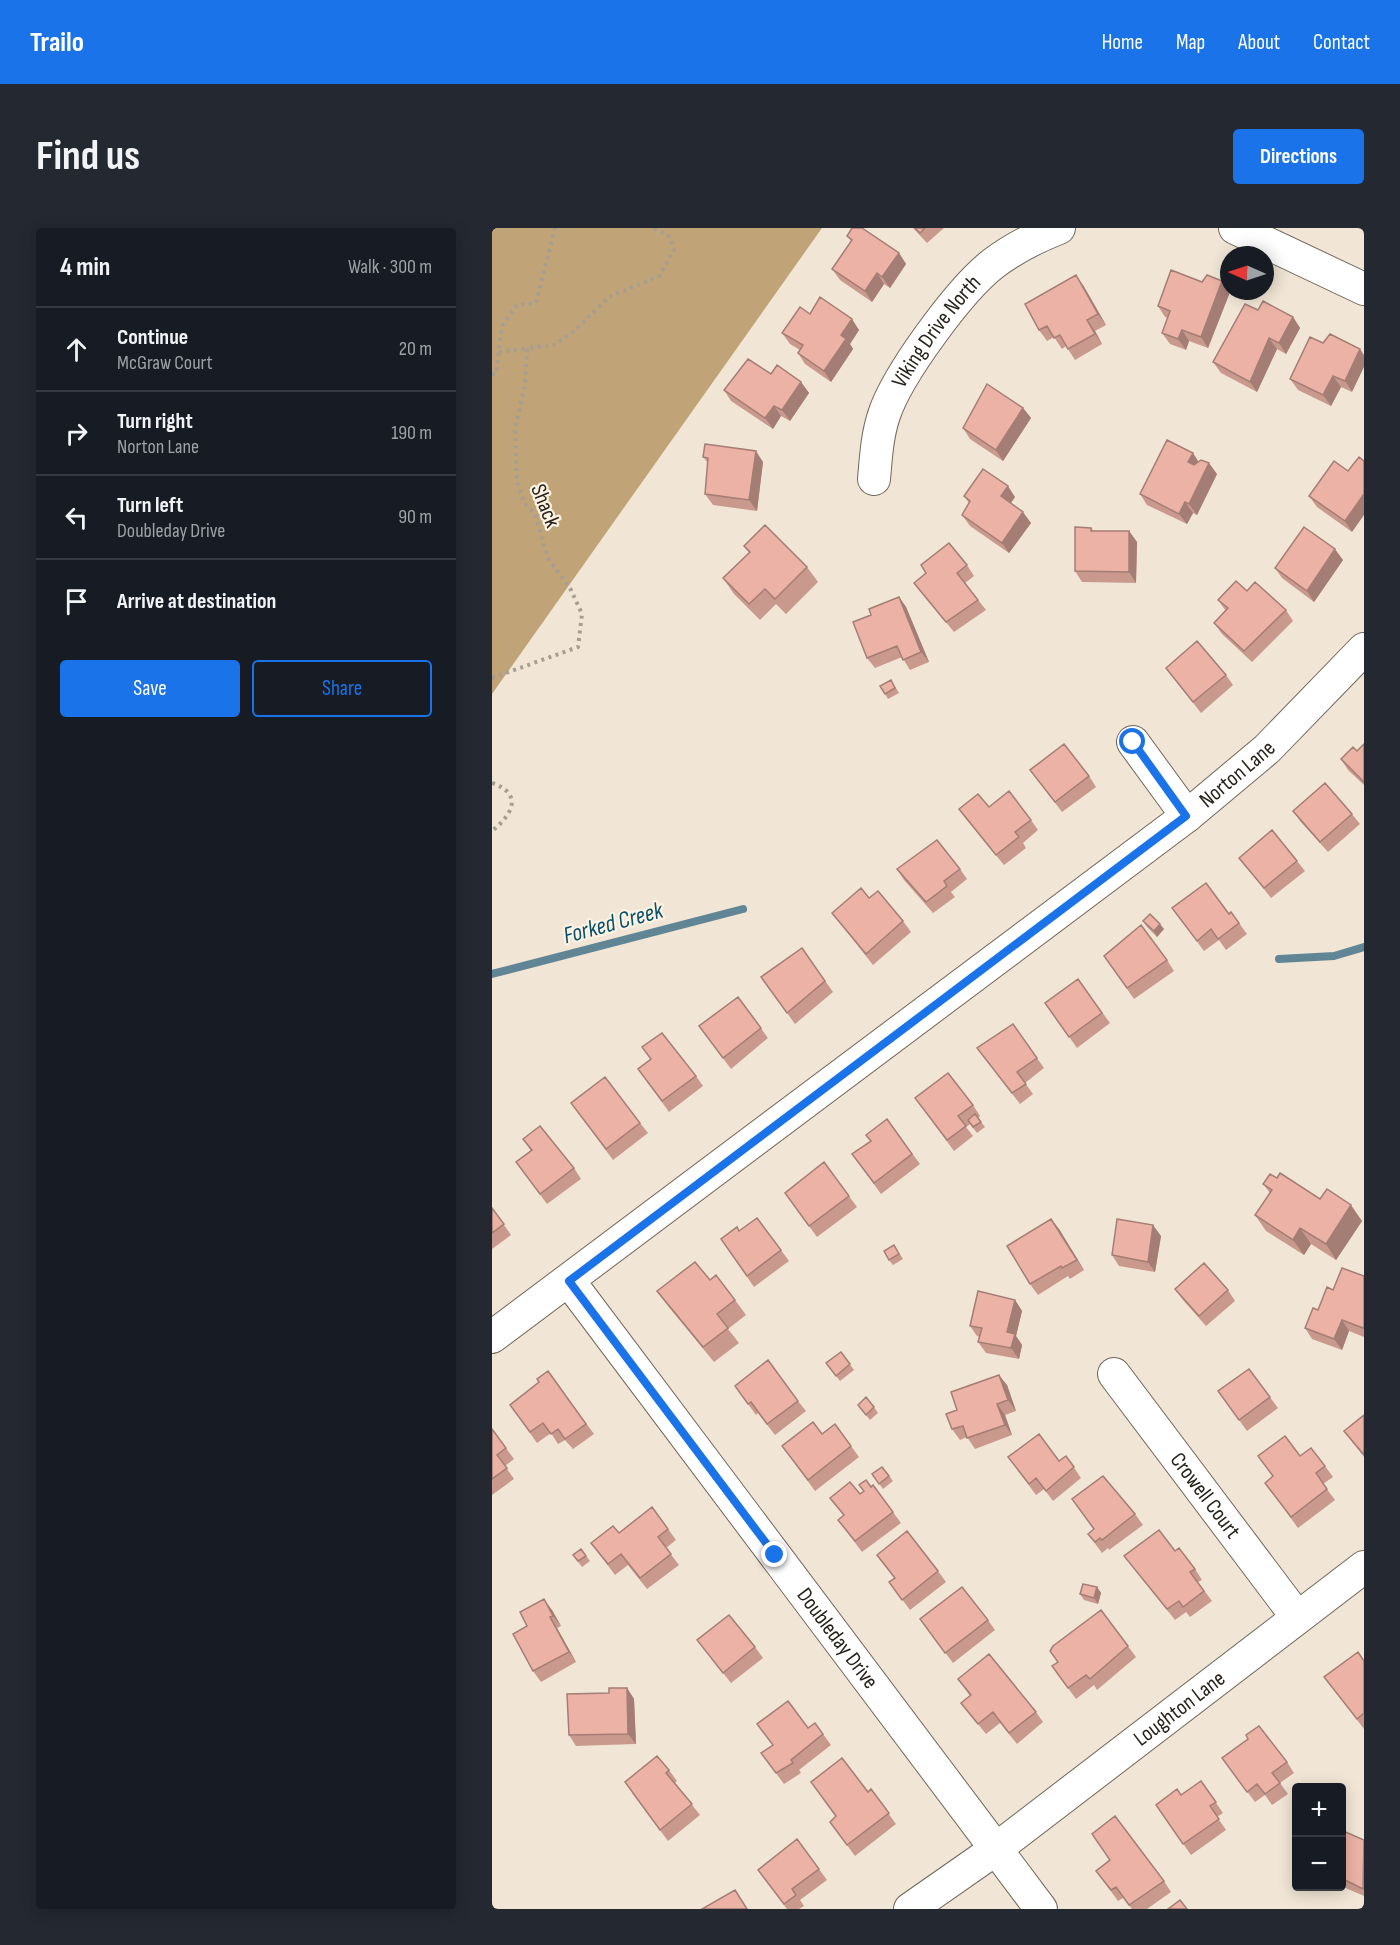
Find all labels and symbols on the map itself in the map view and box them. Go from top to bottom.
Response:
north arrow [1220,246,1274,300]
street label: Viking Drive North [886,269,986,392]
street label: Shack [524,480,566,532]
route start [1119,728,1145,754]
street label: Norton Lane [1194,735,1281,813]
water label: Forked Creek [560,896,667,950]
street label: Crowell Court [1164,1447,1247,1544]
route end [761,1541,787,1567]
street label: Doubleday Drive [791,1583,884,1694]
street label: Loughton Lane [1128,1665,1231,1752]

